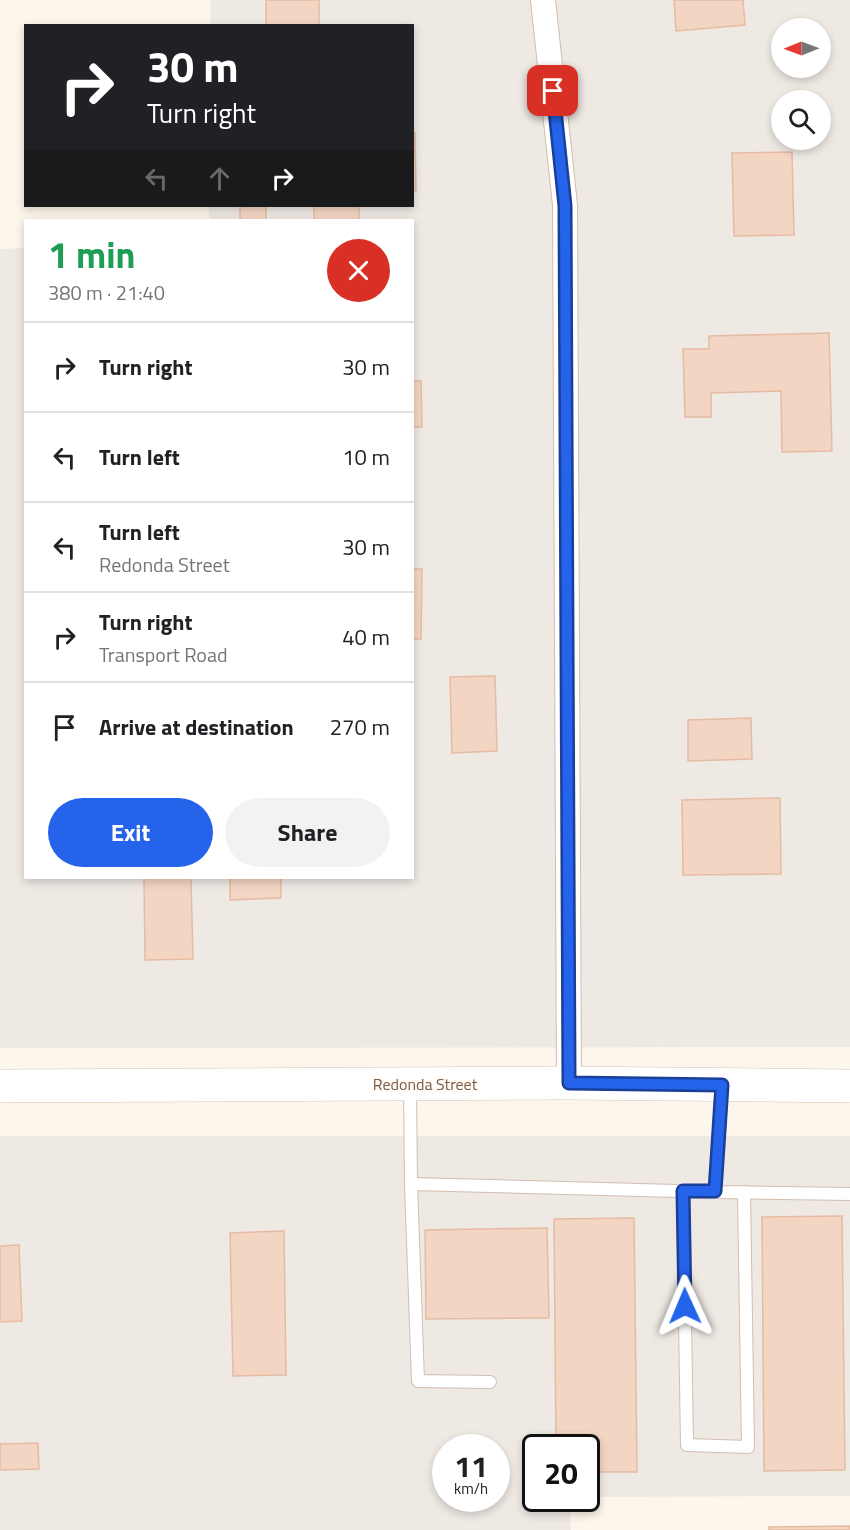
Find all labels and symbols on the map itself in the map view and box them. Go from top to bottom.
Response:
north arrow [771,18,831,78]
pin [527,65,578,116]
street label: Redonda Street [373,1072,478,1096]
position arrow [653,1274,717,1338]
speed limit sign: 20 [522,1434,600,1512]

